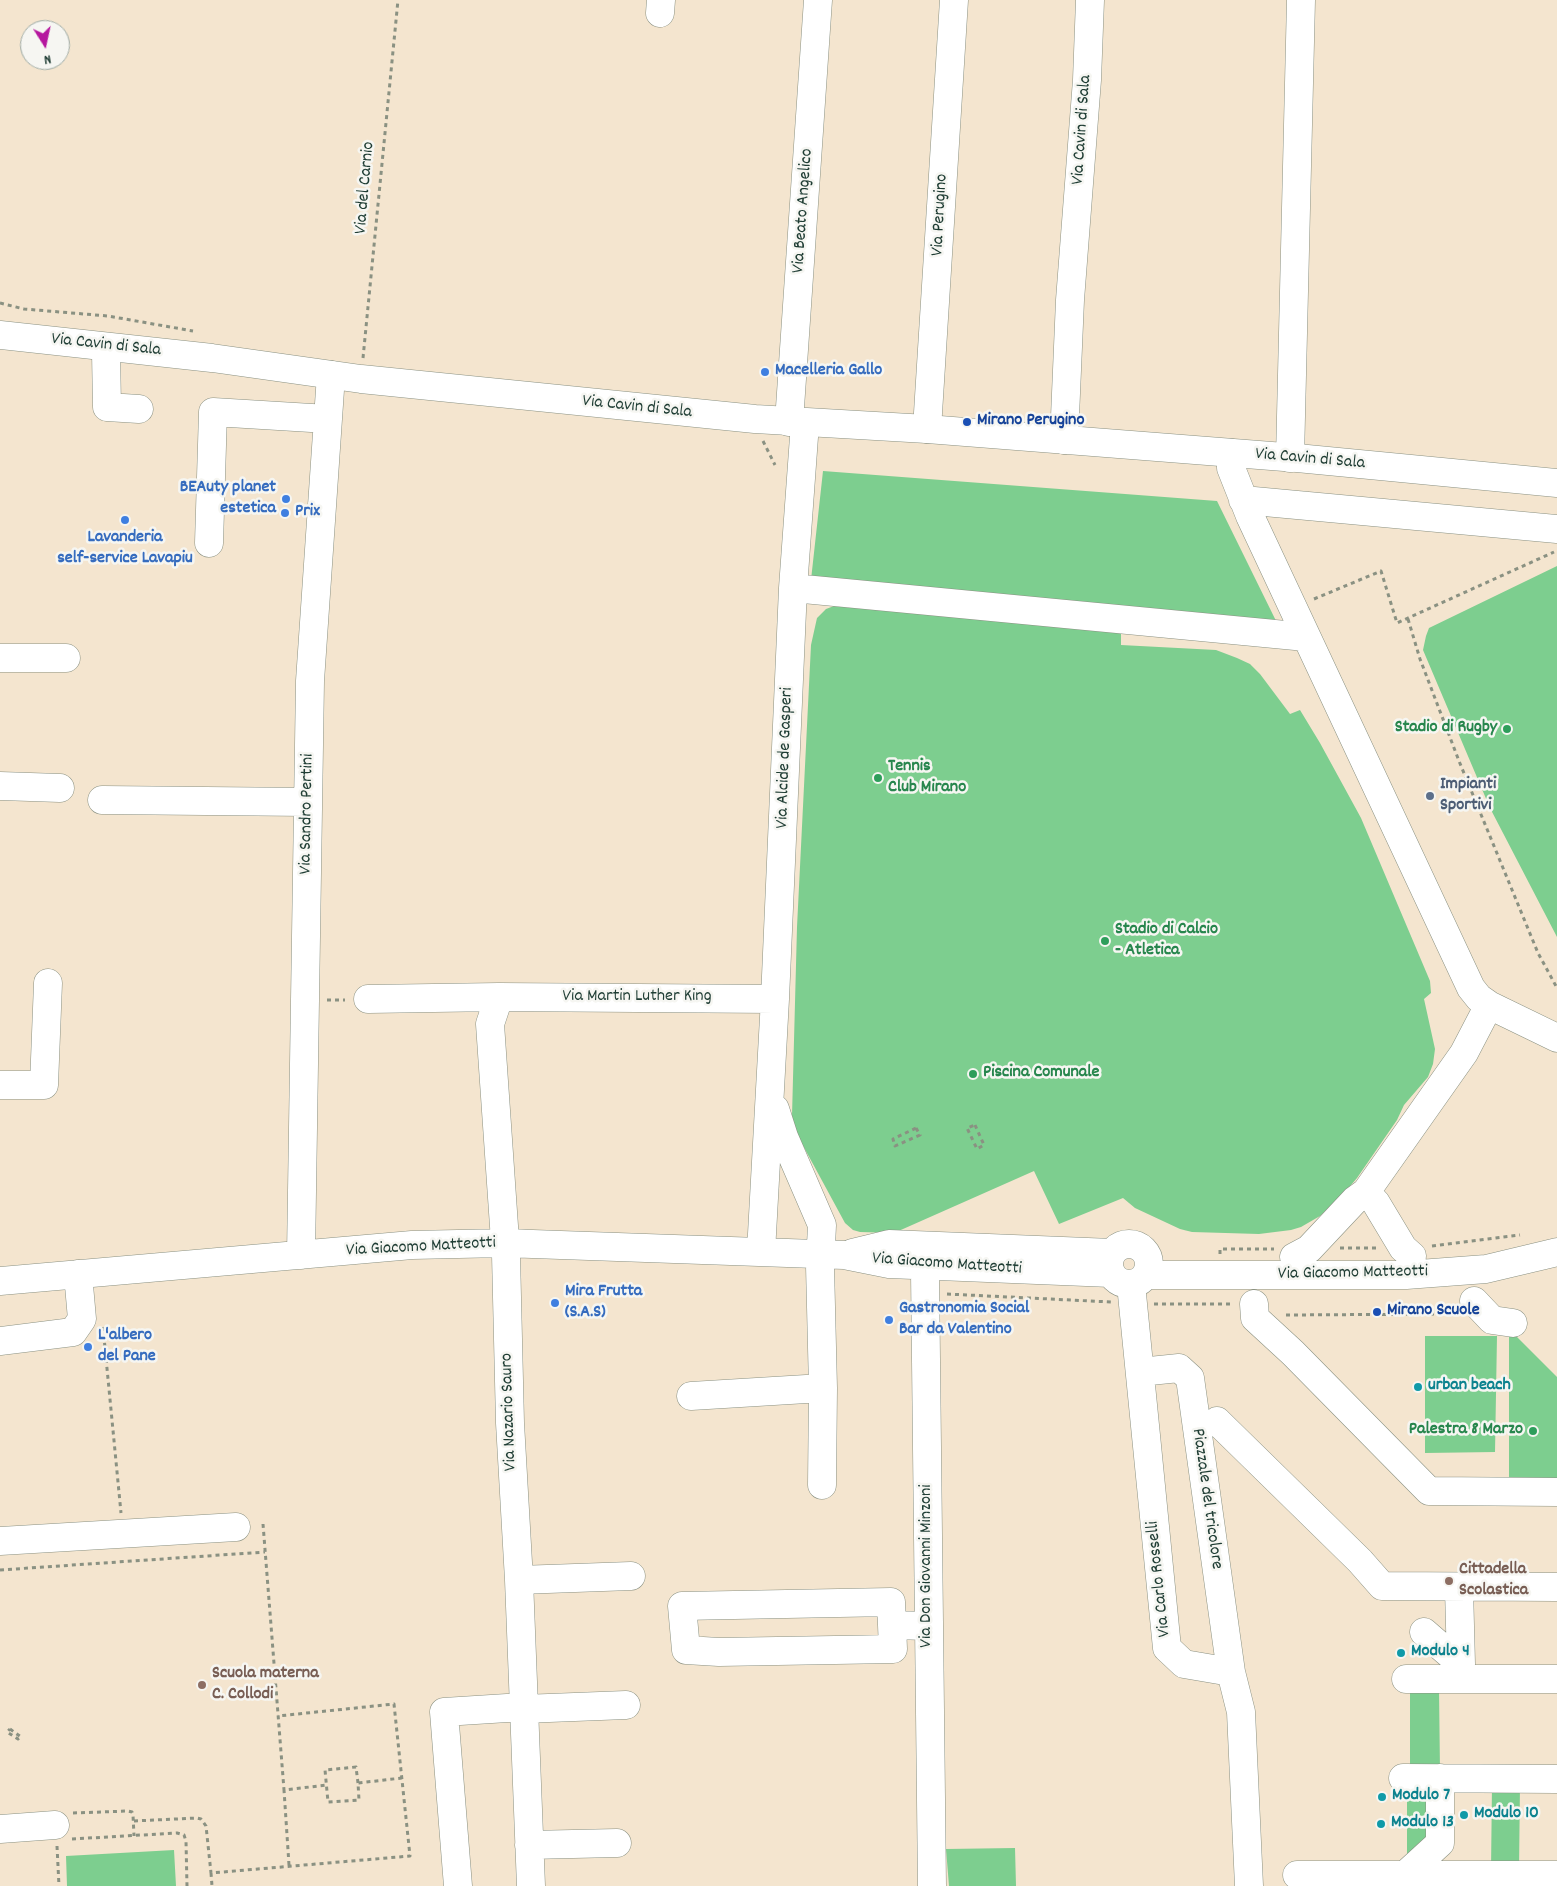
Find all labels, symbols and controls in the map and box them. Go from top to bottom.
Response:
north arrow [20,20,70,70]
text: N [42,48,53,69]
street label: Via Cavin di Sala [1068,74,1098,186]
street label: Via del Carnio [351,141,381,235]
street label: Via Beato Angelico [789,148,819,274]
street label: Via Perugino [928,173,954,257]
street label: Via Cavin di Sala [50,330,162,362]
place label: Macelleria Gallo [775,361,882,383]
marker: Macelleria Gallo [759,366,771,378]
street label: Via Cavin di Sala [581,392,693,424]
place label: Mirano Perugino [977,411,1084,433]
marker: Mirano Perugino [961,416,973,428]
street label: Via Cavin di Sala [1254,444,1366,476]
place label: BEAuty planet estetica [180,478,276,520]
marker: BEAuty planet estetica [280,493,292,505]
place label: Prix [295,502,320,524]
marker: Prix [279,507,291,519]
marker: Lavanderia self-service Lavapiu [119,514,131,526]
place label: Lavanderia self-service Lavapiu [57,528,193,570]
street label: Via Alcide de Gasperi [773,687,799,829]
place label: Stadio di Rugby [1395,718,1497,740]
marker: Stadio di Rugby [1501,723,1513,735]
street label: Via Sandro Pertini [296,753,320,875]
place label: Tennis Club Mirano [888,757,966,800]
marker: Tennis Club Mirano [872,772,884,784]
place label: Impianti Sportivi [1440,775,1496,818]
marker: Impianti Sportivi [1424,790,1436,802]
place label: Stadio di Calcio - Atletica [1115,920,1218,962]
marker: Stadio di Calcio - Atletica [1099,935,1111,947]
street label: Via Martin Luther King [562,987,712,1009]
place label: Piscina Comunale [983,1063,1099,1085]
marker: Piscina Comunale [967,1068,979,1080]
street label: Via Giacomo Matteotti [346,1233,496,1263]
street label: Via Giacomo Matteotti [871,1249,1023,1281]
street label: Via Giacomo Matteotti [1278,1262,1428,1286]
place label: Mira Frutta (S.A.S) [565,1282,642,1325]
marker: Mira Frutta (S.A.S) [549,1297,561,1309]
place label: Gastronomia Social Bar da Valentino [899,1299,1029,1342]
place label: Mirano Scuole [1387,1301,1480,1323]
marker: Mirano Scuole [1371,1306,1383,1318]
marker: Gastronomia Social Bar da Valentino [883,1314,895,1326]
place label: L'albero del Pane [98,1326,156,1368]
marker: L'albero del Pane [82,1341,94,1353]
street label: Via Nazario Sauro [497,1353,523,1471]
place label: urban beach [1428,1376,1511,1398]
marker: urban beach [1412,1381,1424,1393]
place label: Palestra 8 Marzo [1409,1420,1523,1442]
marker: Palestra 8 Marzo [1527,1425,1539,1437]
street label: Piazzale del tricolore [1185,1427,1227,1571]
street label: Via Don Giovanni Minzoni [917,1484,939,1648]
street label: Via Carlo Rosselli [1143,1520,1177,1638]
place label: Cittadella Scolastica [1459,1560,1528,1602]
marker: Cittadella Scolastica [1443,1575,1455,1587]
place label: Modulo 4 [1411,1642,1470,1664]
marker: Modulo 4 [1395,1647,1407,1659]
place label: Scuola materna C. Collodi [212,1664,319,1706]
marker: Scuola materna C. Collodi [196,1679,208,1691]
place label: Modulo 7 [1392,1786,1450,1808]
marker: Modulo 7 [1376,1791,1388,1803]
place label: Modulo 10 [1474,1804,1539,1826]
marker: Modulo 10 [1458,1809,1470,1821]
place label: Modulo 13 [1391,1813,1454,1835]
marker: Modulo 13 [1375,1818,1387,1830]

